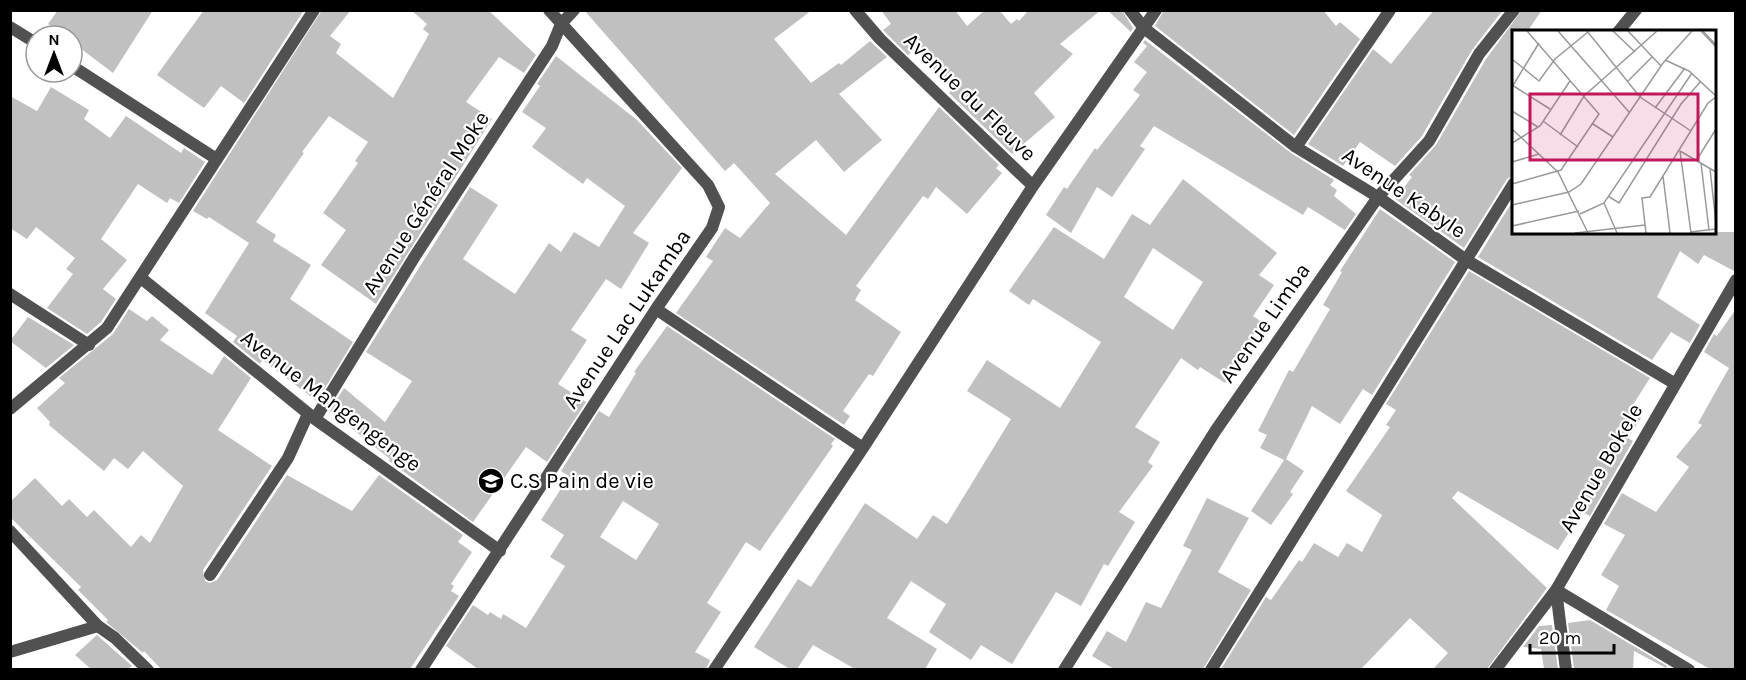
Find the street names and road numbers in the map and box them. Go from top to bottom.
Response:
street label: Avenue du Fleuve [898,27,1042,167]
street label: Avenue Général Moke [357,106,495,300]
street label: Avenue Kabyle [1337,142,1471,244]
street label: Avenue Lac Lukamba [557,224,697,414]
street label: Avenue Limba [1214,258,1316,388]
street label: Avenue Mangengenge [236,325,426,477]
street label: Avenue Bokele [1554,399,1648,537]

